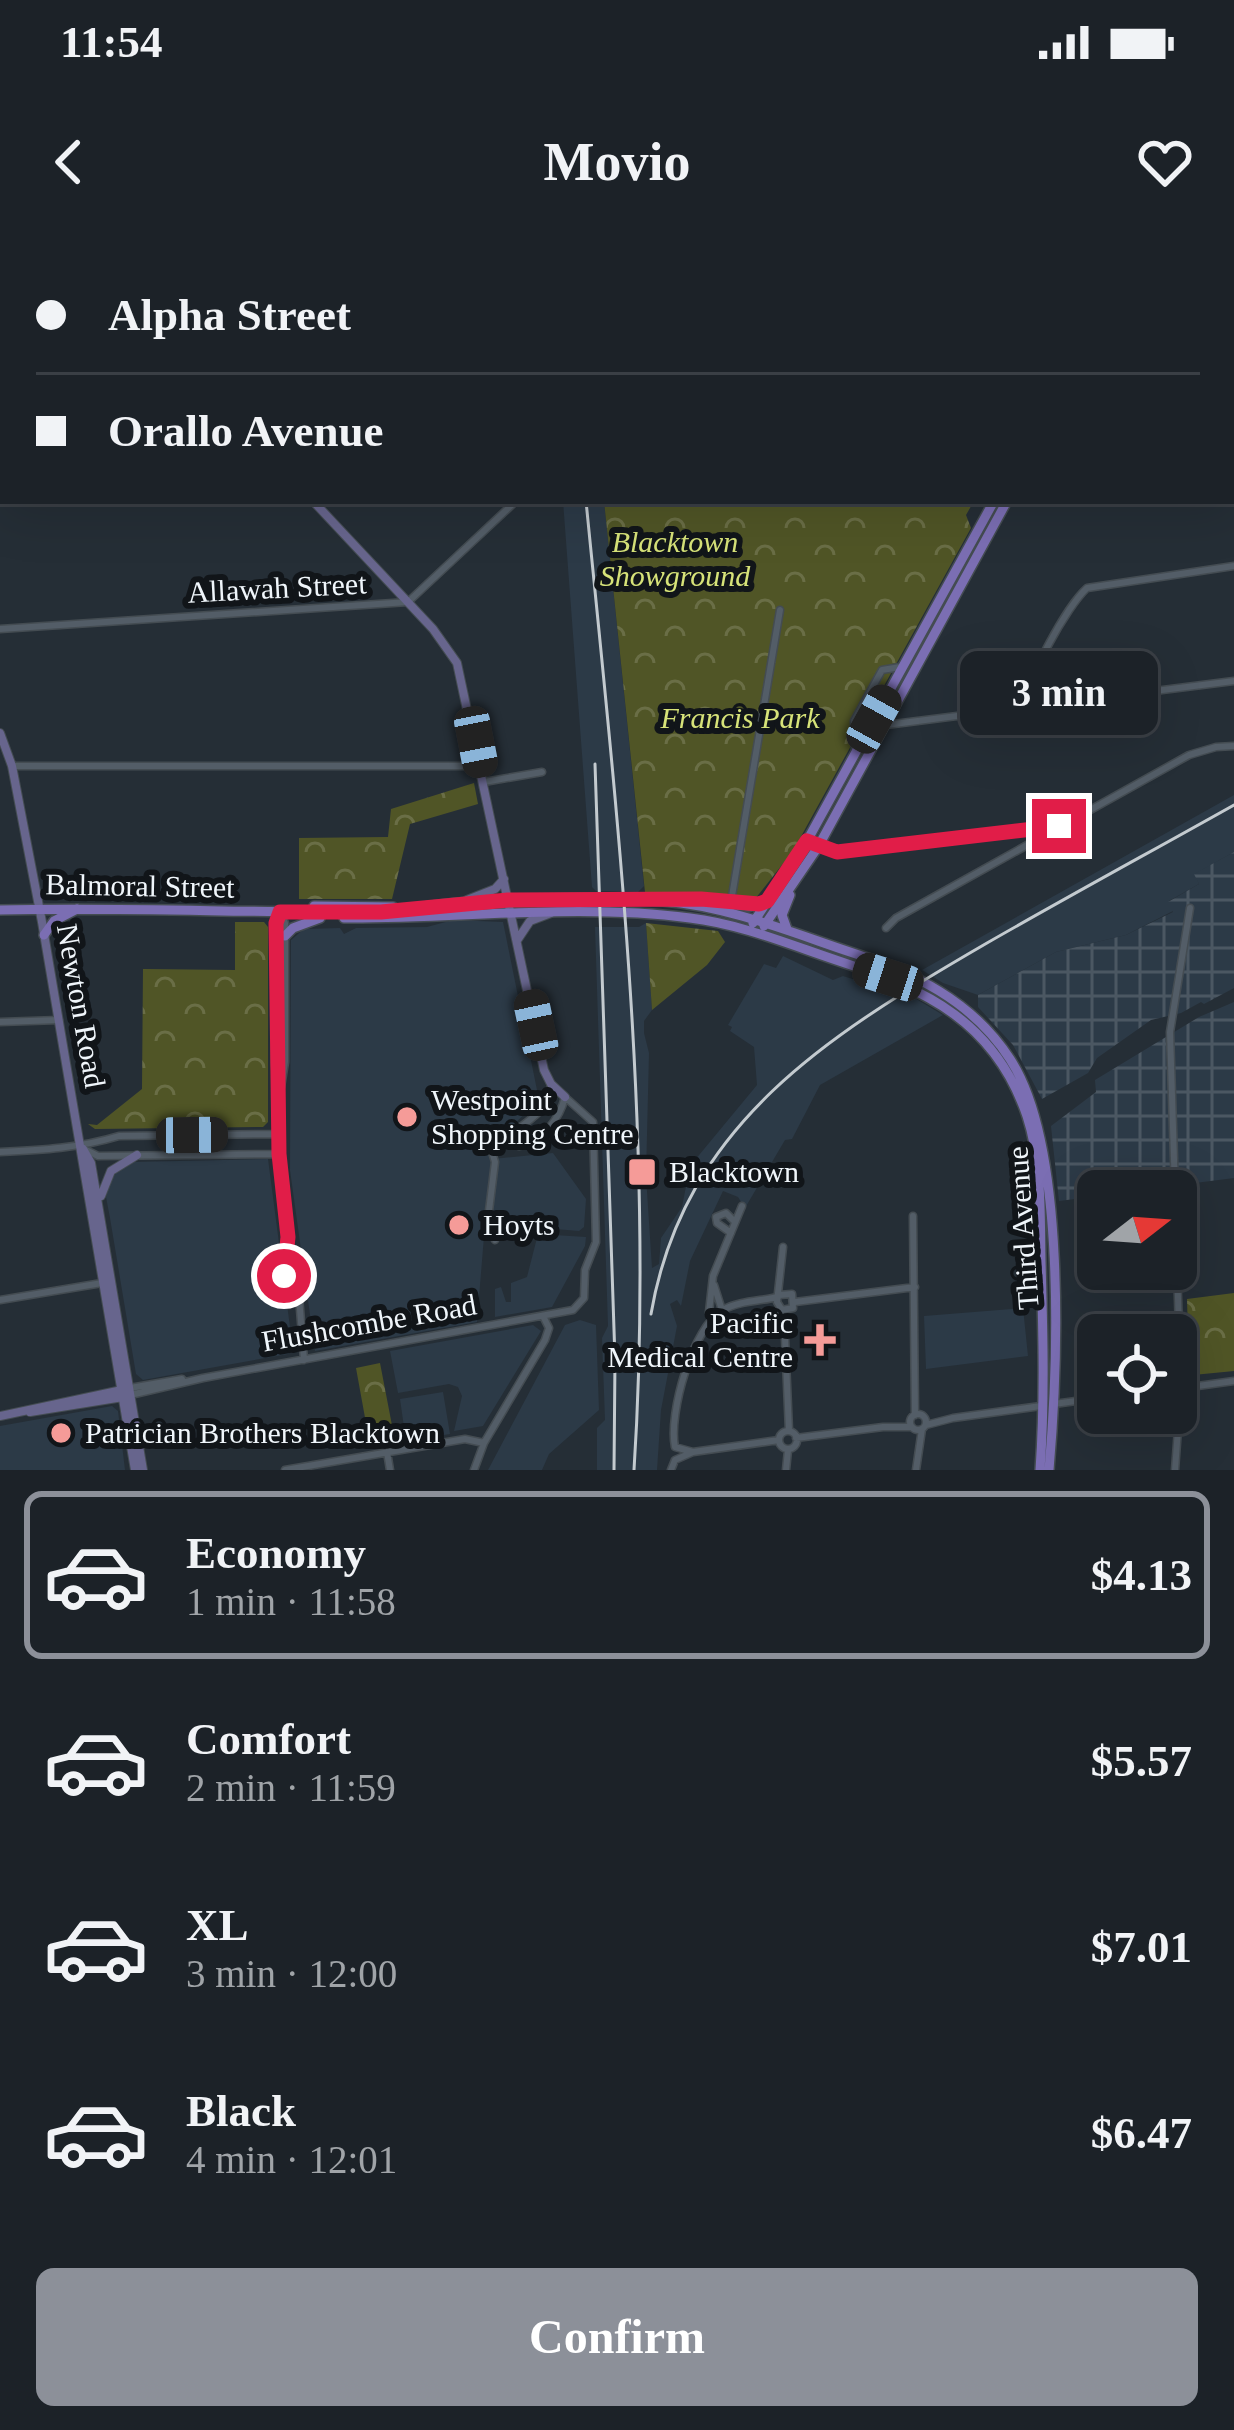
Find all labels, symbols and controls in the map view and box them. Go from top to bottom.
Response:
text: 11:54 [60,17,163,67]
icon: back [36,129,102,195]
icon: heart [1132,129,1198,195]
text: Movio [544,132,690,192]
text: Alpha Street [108,290,351,340]
text: Orallo Avenue [108,406,383,456]
park label: Blacktown Showground [600,525,751,592]
street label: Allawah Street [187,566,368,609]
callout: 3 min [960,652,1158,736]
text: 3 min [1012,671,1106,714]
car [841,679,907,759]
park label: Francis Park [659,701,820,734]
car [451,703,501,781]
route end [1032,799,1086,853]
street label: Balmoral Street [45,867,235,904]
street label: Newton Road [51,921,112,1090]
car [848,949,928,1005]
car [511,986,561,1064]
place label: Westpoint Shopping Centre [431,1083,634,1150]
marker: Westpoint Shopping Centre [394,1104,420,1130]
car [156,1116,228,1154]
street label: Third Avenue [1000,1145,1045,1311]
place label: Blacktown [669,1155,799,1188]
marker: Blacktown [626,1156,658,1188]
north arrow [1077,1170,1197,1290]
map controls [1077,1170,1197,1434]
place label: Hoyts [483,1208,555,1241]
marker: Hoyts [446,1212,472,1238]
route start [257,1249,311,1303]
street label: Flushcombe Road [259,1287,479,1358]
place label: Pacific Medical Centre [607,1306,793,1373]
button: locate [1077,1314,1197,1434]
marker: Pacific Medical Centre [804,1324,836,1356]
place label: Patrician Brothers Blacktown [85,1416,440,1449]
marker: Patrician Brothers Blacktown [48,1420,74,1446]
icon: car [42,1521,150,1629]
text: Economy [186,1528,366,1578]
text: $4.13 [1091,1550,1192,1600]
text: 1 min · 11:58 [186,1580,396,1623]
icon: car [42,1707,150,1815]
text: Comfort [186,1714,351,1764]
text: $5.57 [1091,1736,1192,1786]
text: 2 min · 11:59 [186,1766,396,1809]
icon: car [42,1893,150,2001]
text: XL [186,1900,249,1950]
text: $7.01 [1091,1922,1192,1972]
text: 3 min · 12:00 [186,1952,397,1995]
icon: car [42,2079,150,2187]
text: Black [186,2086,296,2136]
text: $6.47 [1091,2108,1192,2158]
text: 4 min · 12:01 [186,2138,397,2181]
button: Confirm [36,2268,1198,2406]

